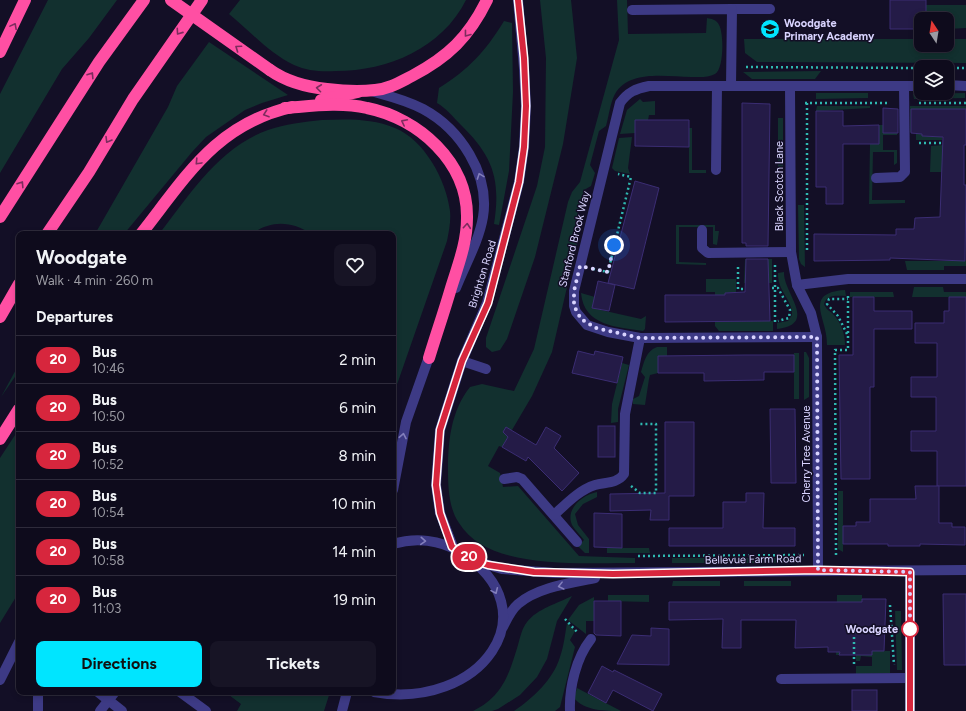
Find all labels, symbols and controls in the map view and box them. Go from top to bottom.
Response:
north arrow [914,12,954,52]
map controls [914,12,954,100]
place label: Woodgate Primary Academy [784,17,875,43]
school or university icon: Woodgate Primary Academy [759,18,781,40]
one-way arrow [9,23,16,31]
one-way arrow [177,27,184,34]
one-way arrow [465,29,472,36]
one-way arrow [235,46,242,53]
button: layers [914,60,954,100]
one-way arrow [86,72,93,79]
one-way arrow [316,84,322,93]
one-way arrow [262,109,269,118]
one-way arrow [400,119,408,126]
one-way arrow [106,136,113,143]
street label: Black Scotch Lane [773,141,786,231]
one-way arrow [195,157,203,165]
one-way arrow [476,172,484,179]
one-way arrow [16,181,23,188]
street label: Stanford Brook Way [556,190,593,289]
one-way arrow [462,223,471,229]
your location [604,235,624,255]
street label: Brighton Road [466,239,499,310]
button: heart [334,244,376,286]
text: Woodgate [36,246,127,269]
text: Walk · 4 min · 260 m [36,273,153,288]
text: Departures [36,308,113,326]
text: Bus [92,343,117,361]
text: 20 [49,351,67,368]
text: 2 min [339,351,376,369]
text: 10:46 [92,361,124,376]
text: Bus [92,391,117,409]
text: 20 [49,399,67,416]
text: 6 min [339,399,376,417]
street label: Cherry Tree Avenue [800,405,813,503]
text: 10:50 [92,409,125,424]
one-way arrow [399,433,407,440]
text: Bus [92,439,117,457]
text: 20 [49,447,67,464]
text: 8 min [338,447,376,465]
text: 10:52 [92,457,124,472]
text: Bus [92,487,117,505]
text: 20 [49,495,67,512]
text: 10 min [332,495,376,513]
text: 10:54 [92,505,125,520]
text: Bus [92,535,117,553]
one-way arrow [420,536,426,545]
text: 20 [49,543,67,560]
text: 14 min [332,543,376,561]
line badge: 20 [451,544,487,570]
text: 20 [460,548,478,565]
street label: Bellevue Farm Road [705,552,801,567]
text: 10:58 [92,553,124,568]
one-way arrow [558,581,565,590]
text: Bus [92,583,117,601]
one-way arrow [490,586,498,594]
text: 20 [49,591,67,608]
text: 19 min [333,591,376,609]
text: 11:03 [92,601,121,616]
marker: Woodgate [901,620,919,638]
place label: Woodgate [845,623,898,636]
button: Directions [36,641,202,687]
button: Tickets [210,641,376,687]

